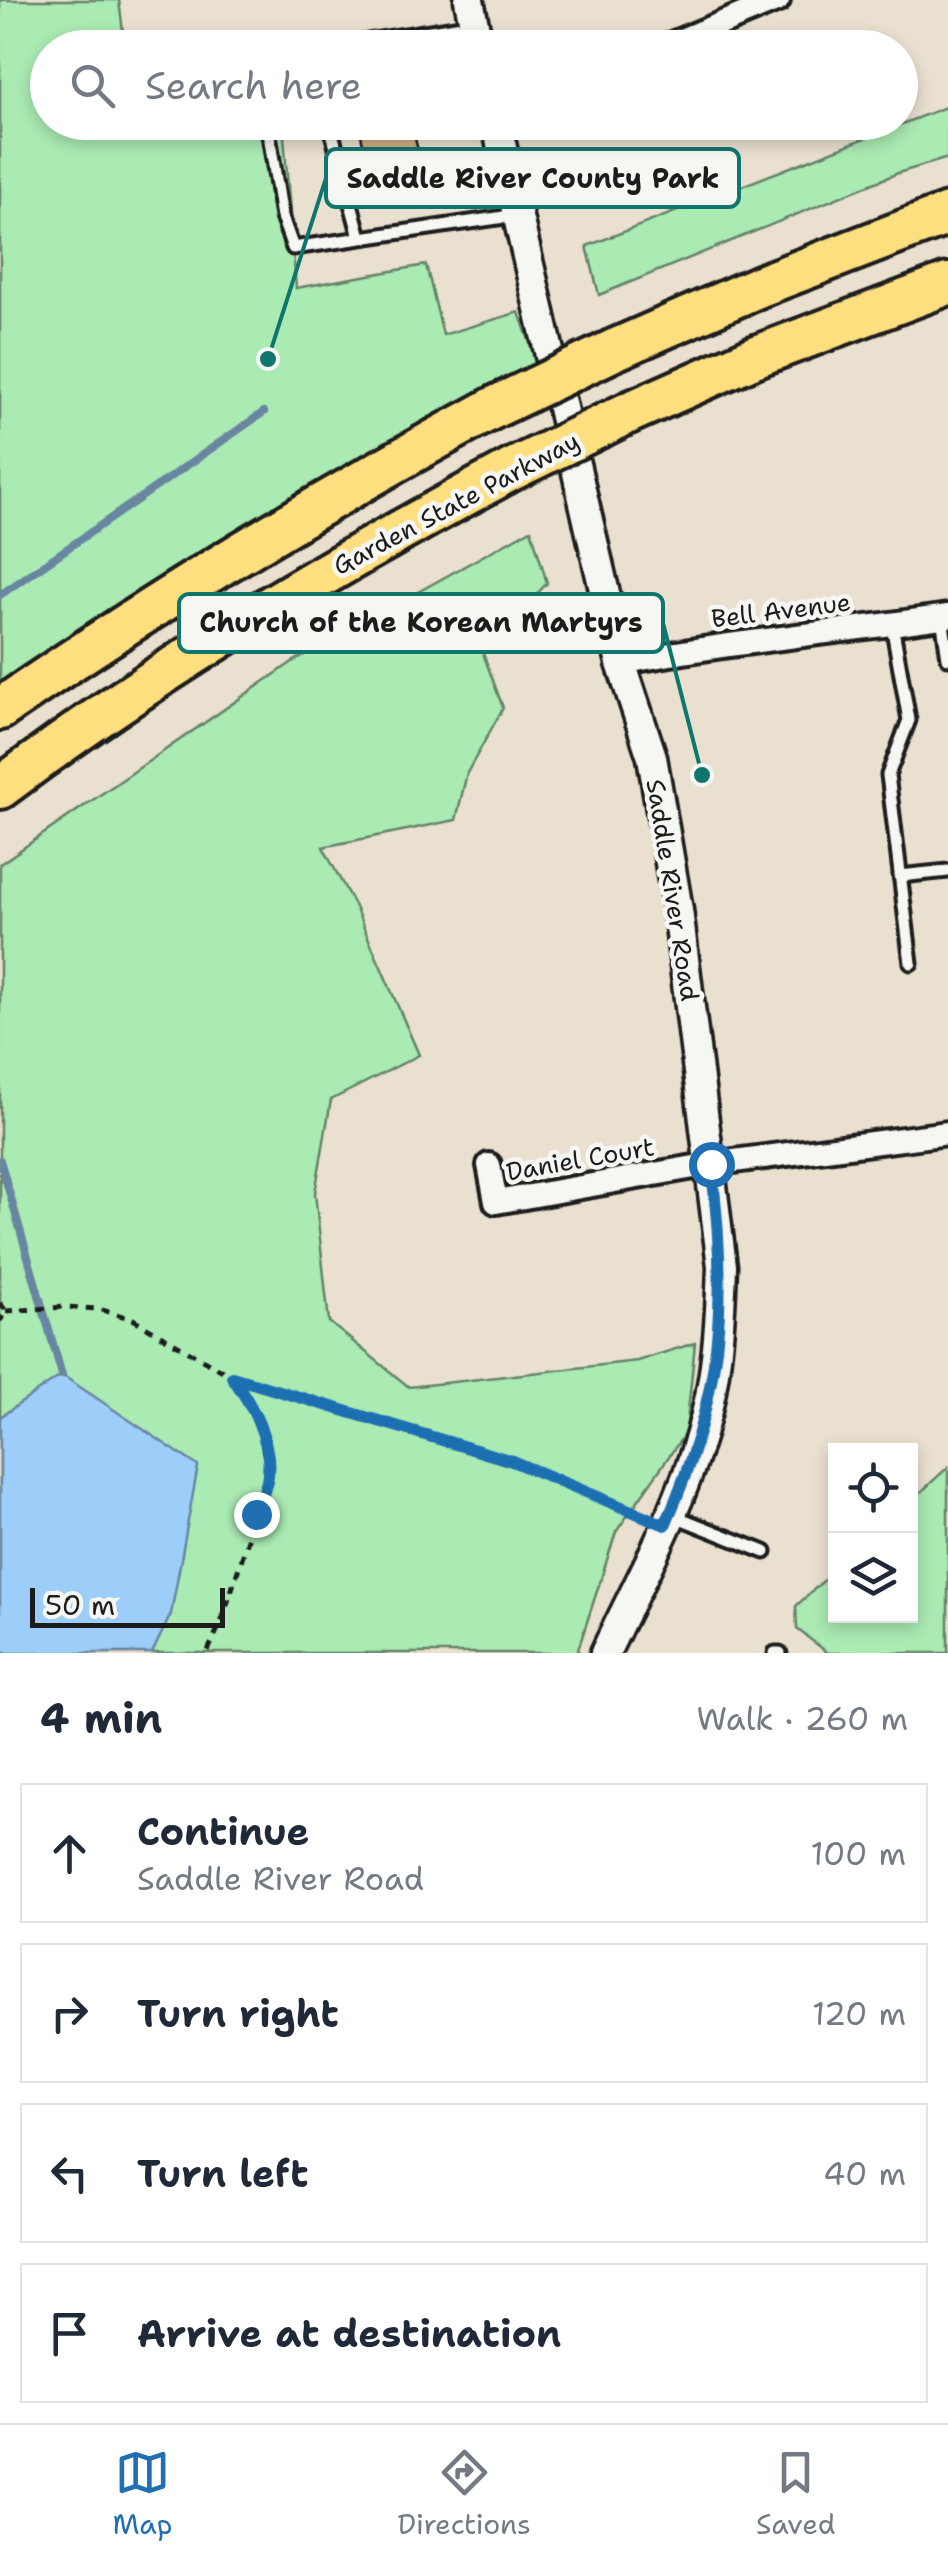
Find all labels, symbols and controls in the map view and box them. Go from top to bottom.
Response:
search box [30,30,918,140]
icon: search [65,58,120,113]
text: Search here [145,60,362,111]
callout: Saddle River County Park [326,149,739,207]
text: Saddle River County Park [346,159,720,197]
street label: Garden State Parkway [327,424,585,582]
street label: Bell Avenue [709,585,853,635]
callout: Church of the Korean Martyrs [179,594,663,652]
text: Church of the Korean Martyrs [199,603,643,641]
street label: Saddle River Road [639,777,707,1004]
street label: Daniel Court [503,1129,657,1189]
route start [689,1142,735,1188]
map controls [828,1443,918,1623]
button: locate [828,1443,918,1533]
route end [234,1492,280,1538]
button: layers [828,1533,918,1623]
scale bar [30,1583,225,1628]
text: 50 m [45,1586,115,1624]
text: 4 min [40,1690,162,1746]
text: Walk · 260 m [696,1697,908,1740]
text: Continue [137,1806,309,1857]
icon: ahead [42,1826,97,1881]
text: 100 m [810,1832,906,1875]
text: Saddle River Road [137,1857,424,1900]
icon: right [42,1986,97,2041]
text: Turn right [137,1988,339,2039]
text: 120 m [812,1992,906,2035]
icon: left [42,2146,97,2201]
text: Turn left [137,2148,309,2199]
text: 40 m [823,2152,906,2195]
icon: arrive [42,2306,97,2361]
text: Arrive at destination [137,2308,561,2359]
tab: Map [113,2445,172,2543]
tab: Directions [397,2445,531,2543]
tab: Saved [756,2445,835,2543]

